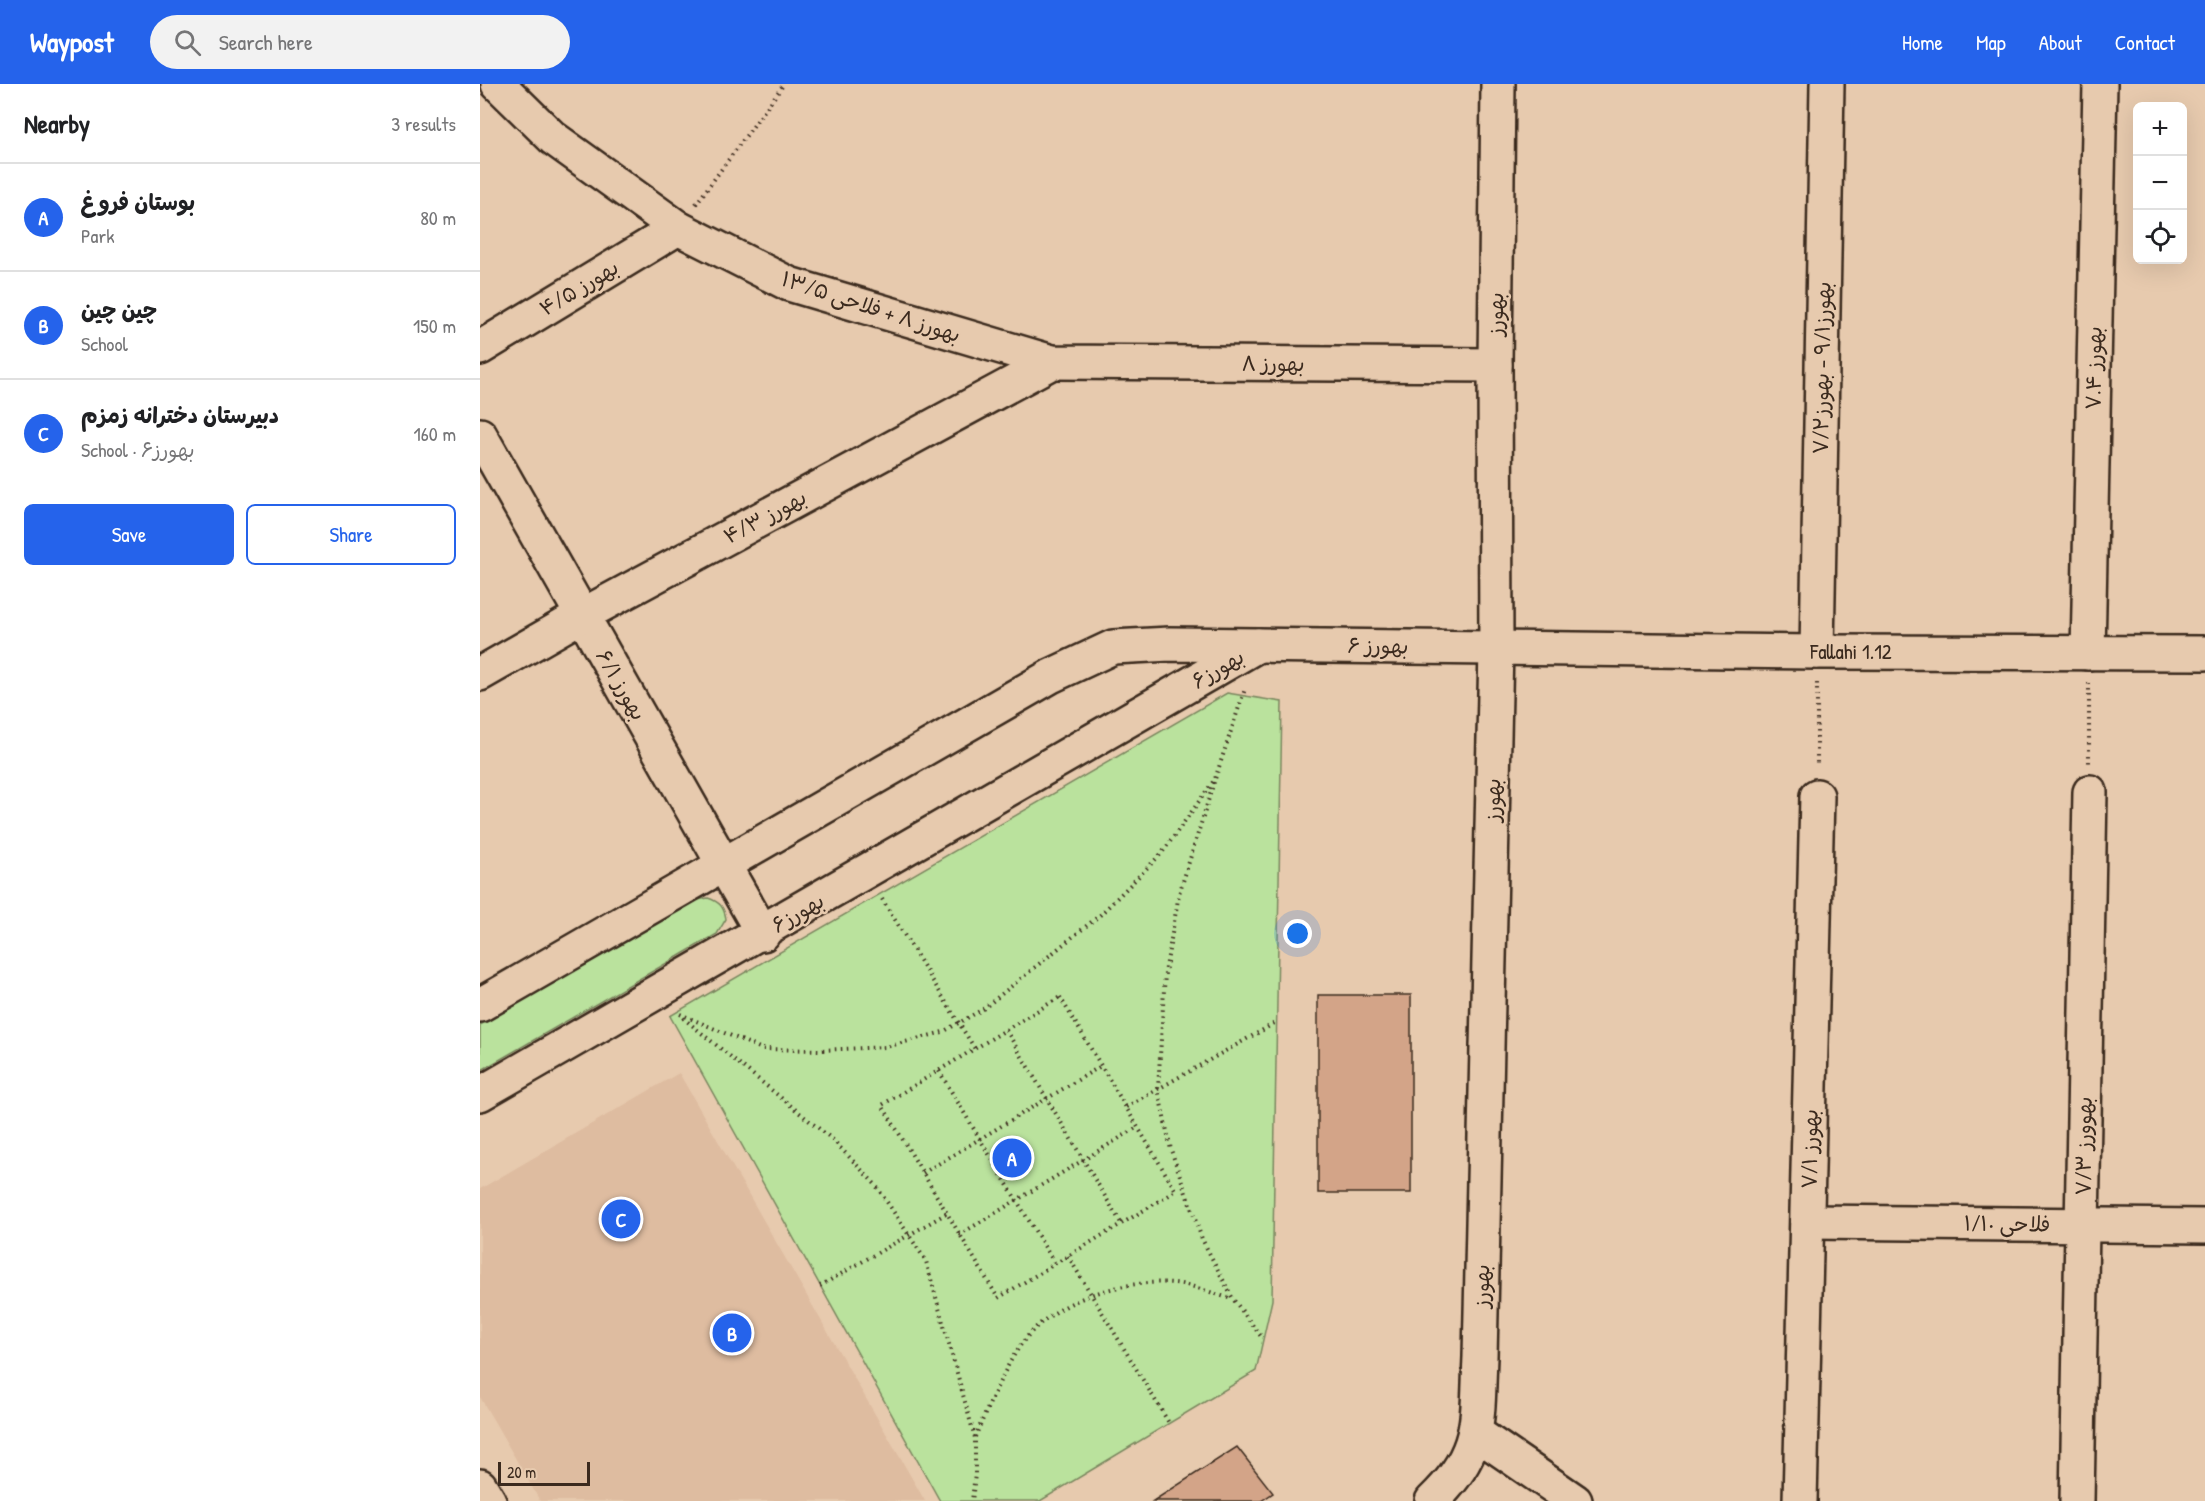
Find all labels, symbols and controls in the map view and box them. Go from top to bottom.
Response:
search box [150,15,570,69]
text: Waypost [30,23,114,61]
icon: search [171,26,204,59]
text: Search here [219,27,313,57]
text: Home [1902,28,1943,57]
text: Map [1976,28,2006,57]
text: About [2039,28,2082,57]
text: Contact [2115,28,2175,57]
map controls [2133,102,2187,264]
button: + [2133,102,2187,156]
text: Nearby [24,106,90,141]
text: 3 results [391,110,456,137]
button: − [2133,156,2187,210]
text: بوستان فروغ [81,187,195,217]
text: A [39,204,48,231]
text: 80 m [420,204,456,231]
button: locate [2133,210,2187,264]
text: Park [81,222,114,249]
street label: بهورز ۴/۵ [534,253,624,323]
street label: بهورز ۸ + فلاحی ۱۳/۵ [778,264,964,349]
street label: بهورز۹/۱ - بهورز۷/۲ [1805,281,1838,455]
street label: بهورز [1481,292,1510,338]
text: چین چین [81,295,157,325]
text: B [38,312,49,339]
text: 150 m [413,312,456,339]
street label: بهورز ۷.۴ [2078,326,2109,410]
text: School [81,330,128,357]
street label: بهورز ۸ [1241,349,1305,378]
text: دبیرستان دخترانه زمزم [81,400,279,430]
text: C [38,420,49,447]
text: 160 m [414,420,456,447]
text: School · بهورز۶ [81,436,195,463]
street label: بهورز ۴/۳ [718,483,811,551]
button: Save [24,504,234,565]
button: Share [246,504,456,565]
street label: بهورز ۶ [1347,630,1409,661]
street label: Fallahi 1.12 [1809,637,1892,666]
street label: بهورز۶ [1186,642,1249,695]
street label: بهورز ۶/۱ [589,644,653,726]
street label: بهورز [1478,778,1507,824]
street label: بهورز۶ [766,886,829,939]
your location [1283,919,1312,948]
street label: بهوورز ۷/۳ [2068,1096,2099,1196]
street label: بهورز ۷/۱ [1794,1109,1825,1189]
pin: A [992,1136,1032,1180]
pin: C [602,1196,640,1242]
street label: فلاحی ۱/۱۰ [1964,1208,2051,1239]
street label: بهورز [1467,1264,1496,1310]
pin: B [712,1310,752,1356]
scale bar [498,1459,590,1486]
text: 20 m [507,1461,536,1483]

